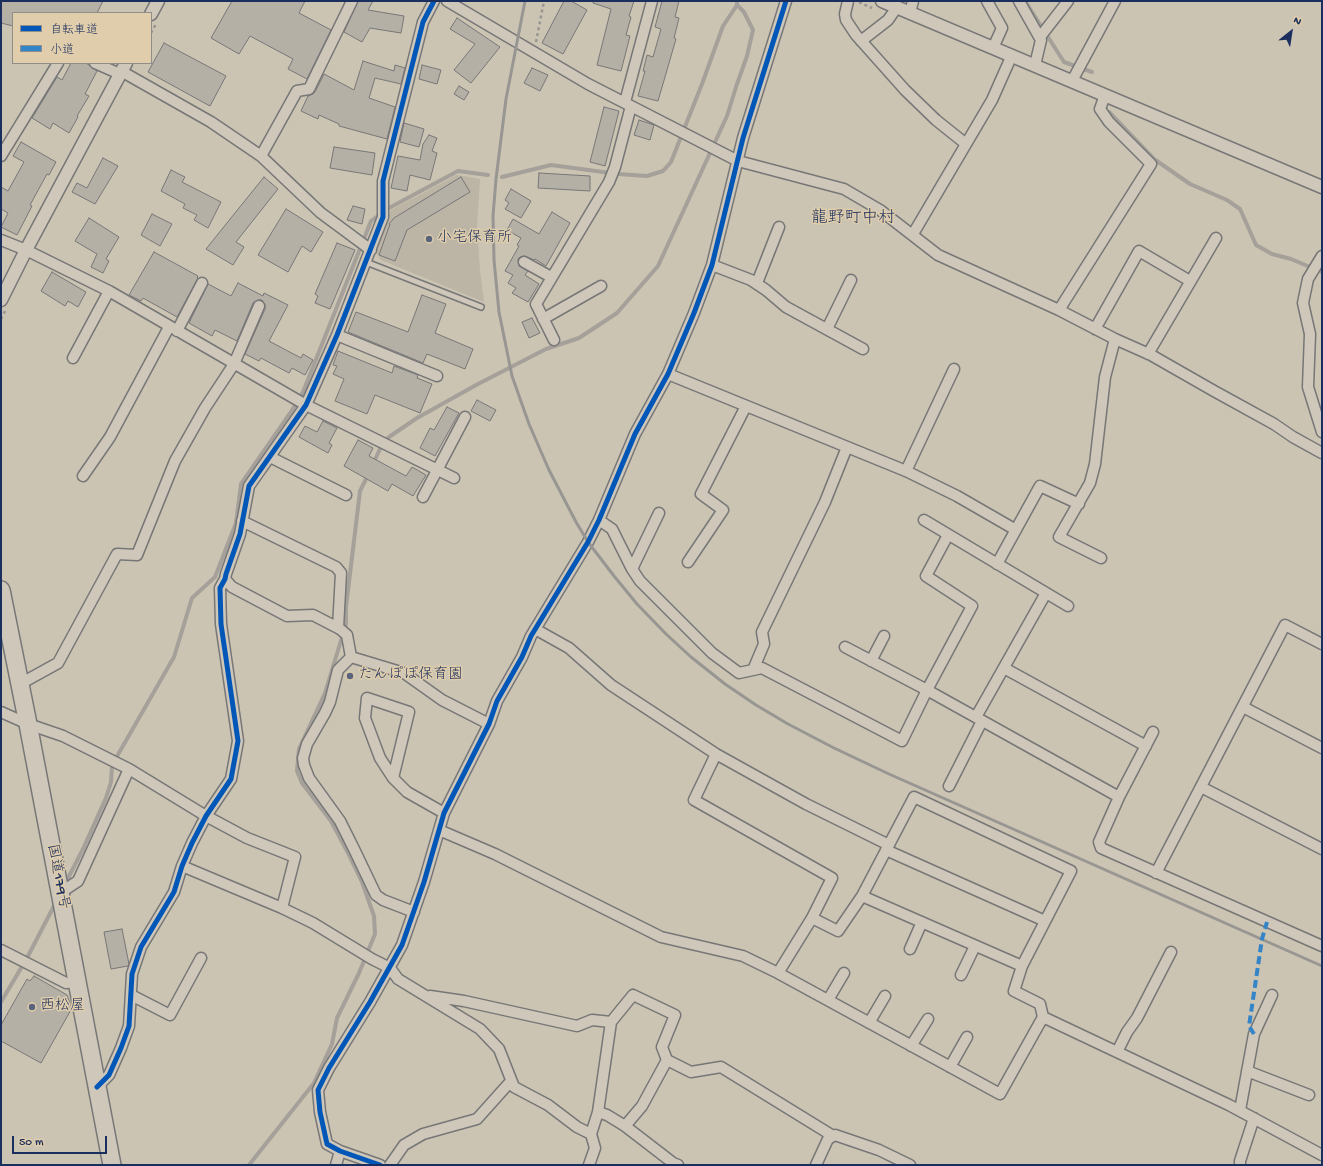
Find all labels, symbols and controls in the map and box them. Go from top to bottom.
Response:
legend [12,12,152,64]
north arrow [1271,12,1311,52]
text: N [1291,15,1303,29]
text: 自転車道 [50,24,98,38]
text: 小道 [50,44,74,58]
district label: 龍野町中村 [811,209,895,229]
place label: 小宅保育所 [437,230,512,248]
marker: 小宅保育所 [424,234,434,244]
place label: たんぽぽ保育園 [358,667,463,685]
marker: たんぽぽ保育園 [345,671,355,681]
street label: 国道179号 [42,843,72,911]
place label: 西松屋 [40,998,85,1016]
marker: 西松屋 [27,1002,37,1012]
scale bar [14,1128,109,1154]
text: 50 m [19,1136,44,1150]

